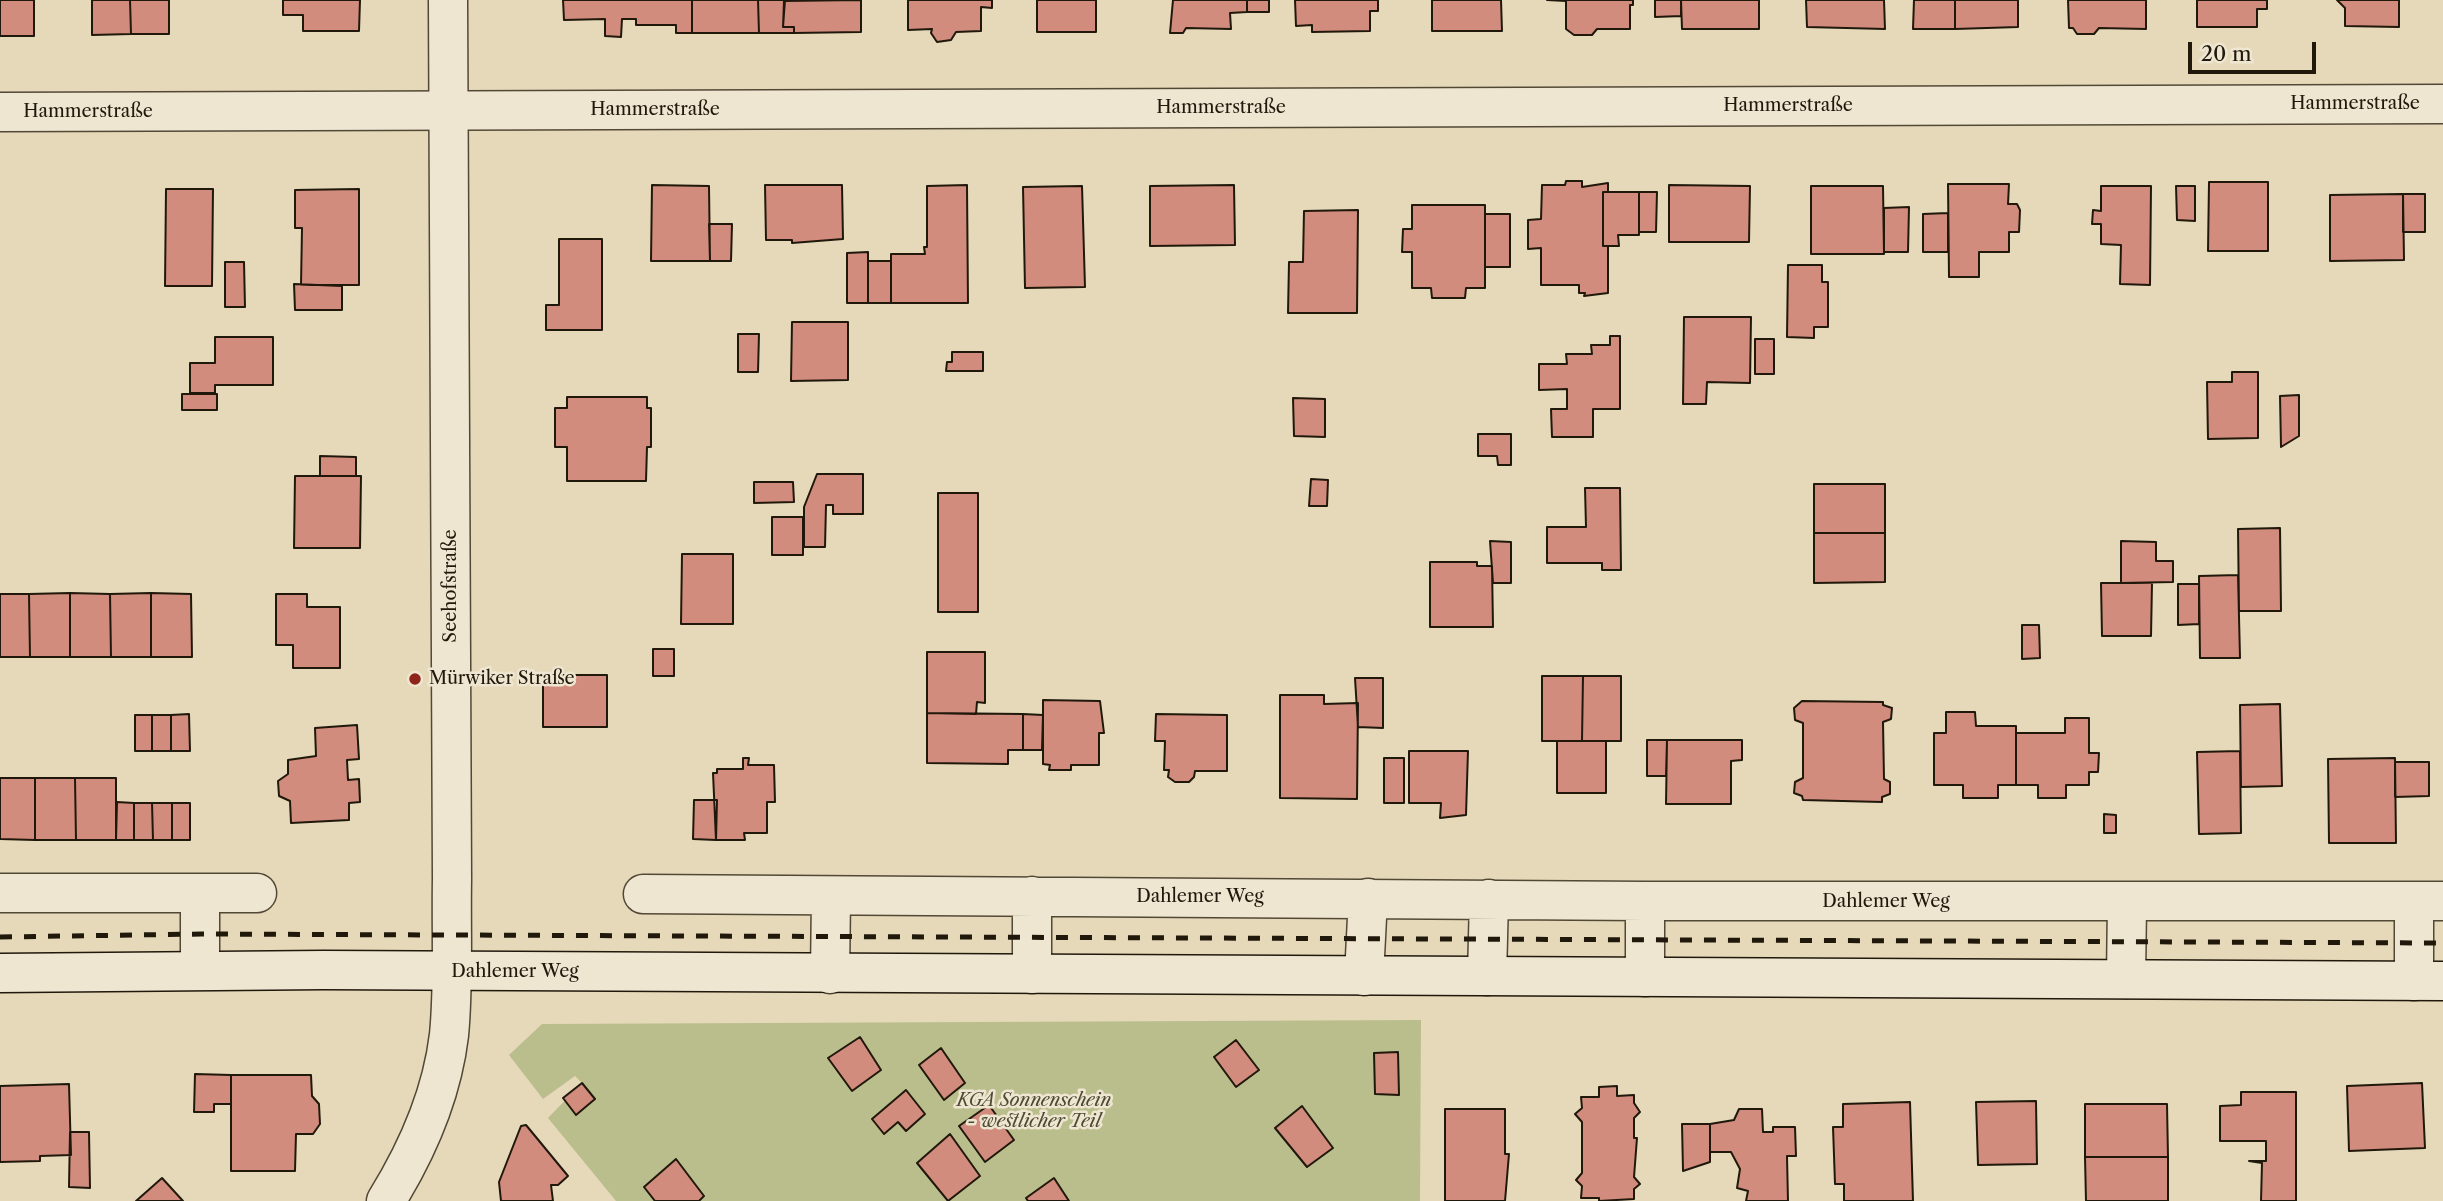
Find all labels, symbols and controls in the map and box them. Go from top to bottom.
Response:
scale bar [2191,28,2319,72]
text: 20 m [2201,41,2252,66]
street label: Hammerstraße [2290,93,2420,115]
street label: Hammerstraße [1723,95,1853,117]
street label: Hammerstraße [1156,97,1286,119]
street label: Hammerstraße [590,99,720,121]
street label: Hammerstraße [23,101,153,123]
street label: Seehofstraße [440,529,462,643]
place label: Mürwiker Straße [429,668,575,690]
marker: Mürwiker Straße [407,671,423,687]
street label: Dahlemer Weg [1136,886,1264,908]
street label: Dahlemer Weg [1822,891,1950,913]
street label: Dahlemer Weg [451,961,579,983]
park label: KGA Sonnenschein - westlicher Teil [957,1090,1111,1132]

